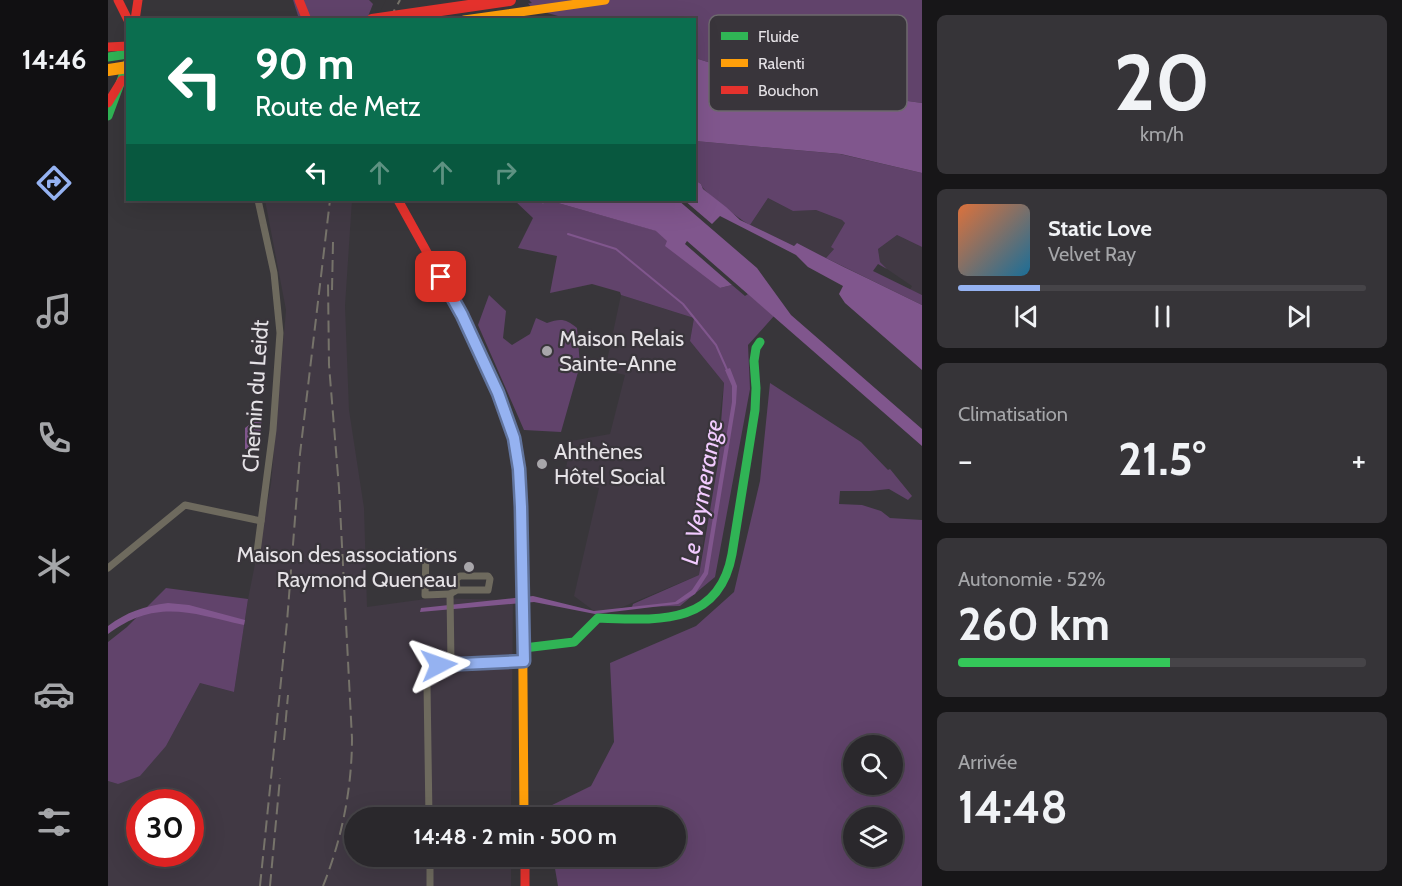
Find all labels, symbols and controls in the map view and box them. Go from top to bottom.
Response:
legend [709,15,907,111]
text: Fluide [758,27,799,46]
text: 20 [1114,35,1210,130]
text: 90 m [255,38,354,90]
icon: left [156,42,234,120]
text: 14:46 [22,43,86,76]
text: Ralenti [758,54,805,73]
text: Bouchon [758,81,818,100]
text: Route de Metz [255,90,421,123]
text: km/h [1140,122,1184,146]
icon: left [300,156,333,189]
icon: ahead [363,156,396,189]
icon: ahead [426,156,459,189]
icon: right [489,156,522,189]
icon: directions [33,162,75,204]
text: Static Love [1048,215,1152,242]
text: Velvet Ray [1048,242,1136,266]
pin [415,251,466,302]
icon: arrive [424,260,457,293]
icon: music [33,290,75,332]
icon: previous [1010,300,1043,333]
icon: pause [1146,300,1179,333]
icon: next [1282,300,1315,333]
street label: Chemin du Leidt [237,318,274,473]
place label: Maison Relais Sainte-Anne [559,325,684,377]
marker: Maison Relais Sainte-Anne [540,344,554,358]
text: Climatisation [958,402,1068,426]
icon: phone [33,417,75,459]
water label: Le Veymerange [674,417,729,567]
text: 21.5° [1118,432,1206,486]
place label: Ahthènes Hôtel Social [554,438,666,490]
text: − [958,440,973,480]
text: + [1351,440,1366,480]
marker: Ahthènes Hôtel Social [535,457,549,471]
place label: Maison des associations Raymond Queneau [237,541,457,593]
icon: climate [33,545,75,587]
marker: Maison des associations Raymond Queneau [462,560,476,574]
text: Autonomie · 52% [958,567,1105,591]
text: 260 km [958,597,1110,651]
position arrow [407,633,471,697]
icon: car [33,673,75,715]
map controls [843,735,903,867]
button: search [843,735,903,795]
text: Arrivée [958,750,1017,774]
text: 14:48 [958,780,1068,834]
speed limit sign: 30 [126,789,204,867]
icon: filters [33,801,75,843]
button: layers [843,807,903,867]
text: 14:48 · 2 min · 500 m [413,823,617,850]

